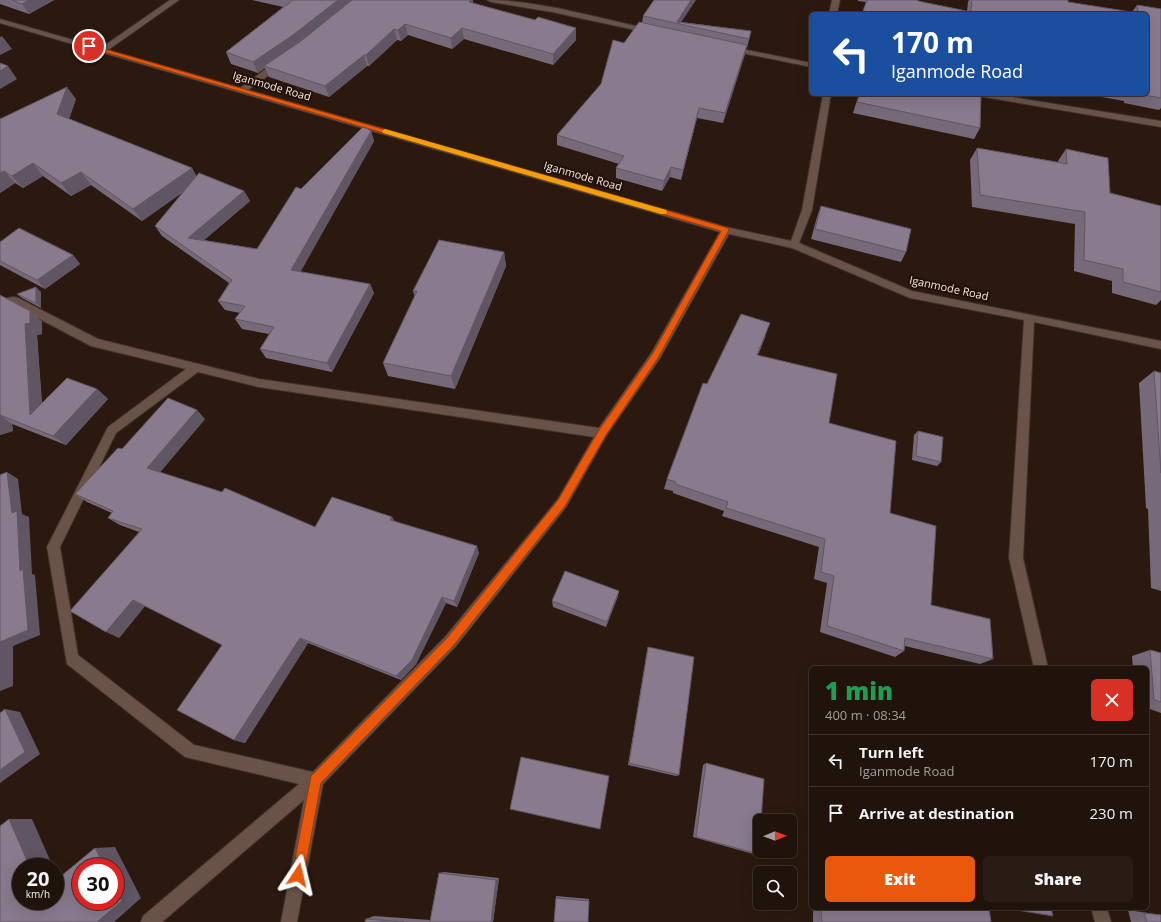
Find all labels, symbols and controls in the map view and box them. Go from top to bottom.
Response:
text: 170 m [891,23,974,61]
icon: left [825,28,877,80]
pin [72,29,106,63]
icon: arrive [78,35,100,57]
text: Iganmode Road [891,59,1023,83]
street label: Iganmode Road [231,67,313,104]
street label: Iganmode Road [542,157,624,194]
street label: Iganmode Road [908,272,990,303]
text: 1 min [825,674,893,707]
button: close [1091,679,1133,721]
text: 400 m · 08:34 [825,706,906,724]
text: Turn left [859,742,924,762]
icon: left [825,750,847,772]
text: 170 m [1089,751,1133,771]
text: Iganmode Road [859,762,954,780]
icon: arrive [825,802,847,824]
text: Arrive at destination [859,803,1014,823]
text: 230 m [1089,803,1133,823]
north arrow [753,814,797,858]
map controls [753,814,797,910]
position arrow [277,854,319,896]
button: Exit [825,856,975,902]
button: Share [983,856,1133,902]
speed limit sign: 30 [72,858,124,910]
text: 20 [27,865,49,892]
button: search [753,866,797,910]
text: km/h [26,887,50,901]

